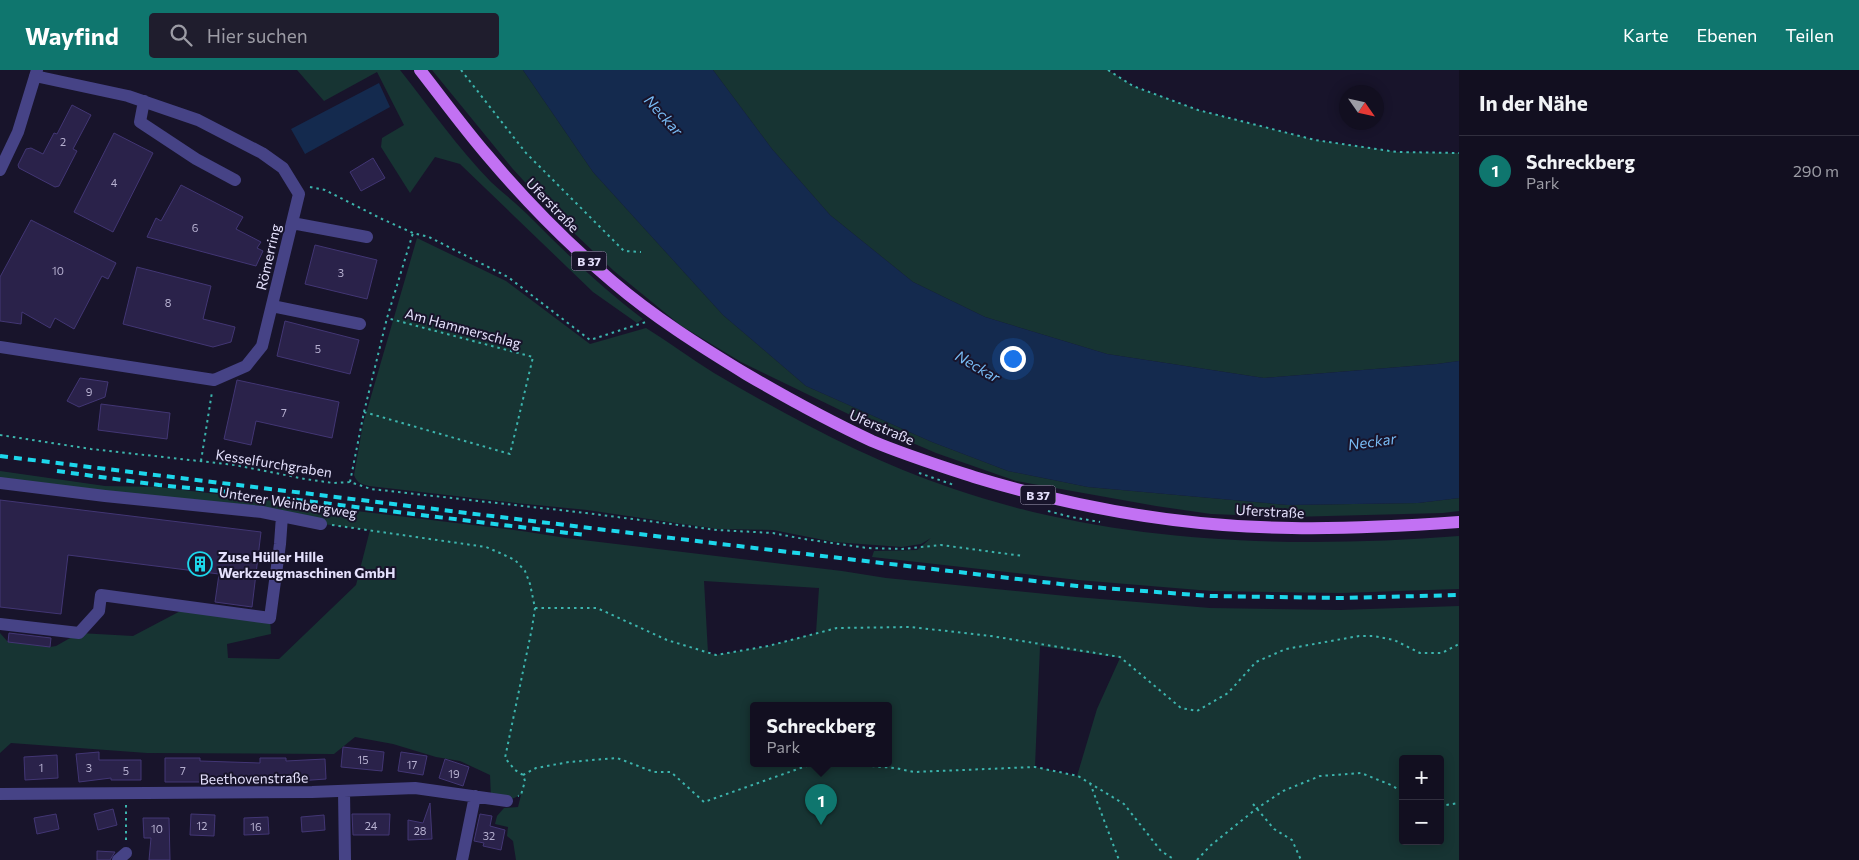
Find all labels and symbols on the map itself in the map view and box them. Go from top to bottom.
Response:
north arrow [1339,85,1384,130]
water label: Neckar [641,91,688,140]
house number: 2 [60,135,66,148]
street label: Uferstraße [523,174,583,236]
house number: 4 [111,176,118,189]
house number: 6 [192,221,199,234]
street label: Römerring [252,222,284,292]
road number: B 37 [572,252,606,270]
house number: 10 [52,264,64,277]
house number: 3 [338,266,344,279]
house number: 8 [165,296,172,309]
street label: Am Hammerschlag [403,304,523,352]
house number: 5 [315,342,321,355]
water label: Neckar [952,346,1004,386]
your location [1000,346,1026,372]
house number: 9 [86,385,93,398]
house number: 7 [281,406,287,419]
street label: Uferstraße [847,406,917,448]
water label: Neckar [1347,429,1398,453]
street label: Kesselfurchgraben [215,445,333,481]
street label: Unterer Weinbergweg [218,483,359,521]
road number: B 37 [1020,486,1056,504]
street label: Uferstraße [1235,501,1305,521]
place label: Zuse Hüller Hille Werkzeugmaschinen GmbH [218,548,395,581]
building icon: Zuse Hüller Hille Werkzeugmaschinen GmbH [187,551,213,577]
house number: 15 [357,753,369,766]
house number: 17 [407,758,417,771]
house number: 1 [39,761,43,774]
house number: 3 [86,761,92,774]
house number: 5 [123,764,129,777]
house number: 7 [180,764,186,777]
house number: 19 [448,767,460,780]
street label: Beethovenstraße [200,769,308,787]
pin: 1 [805,784,837,825]
house number: 12 [197,819,207,832]
house number: 24 [365,819,378,832]
house number: 16 [250,820,262,833]
house number: 10 [151,822,163,835]
house number: 28 [414,824,427,837]
house number: 32 [483,829,495,842]

